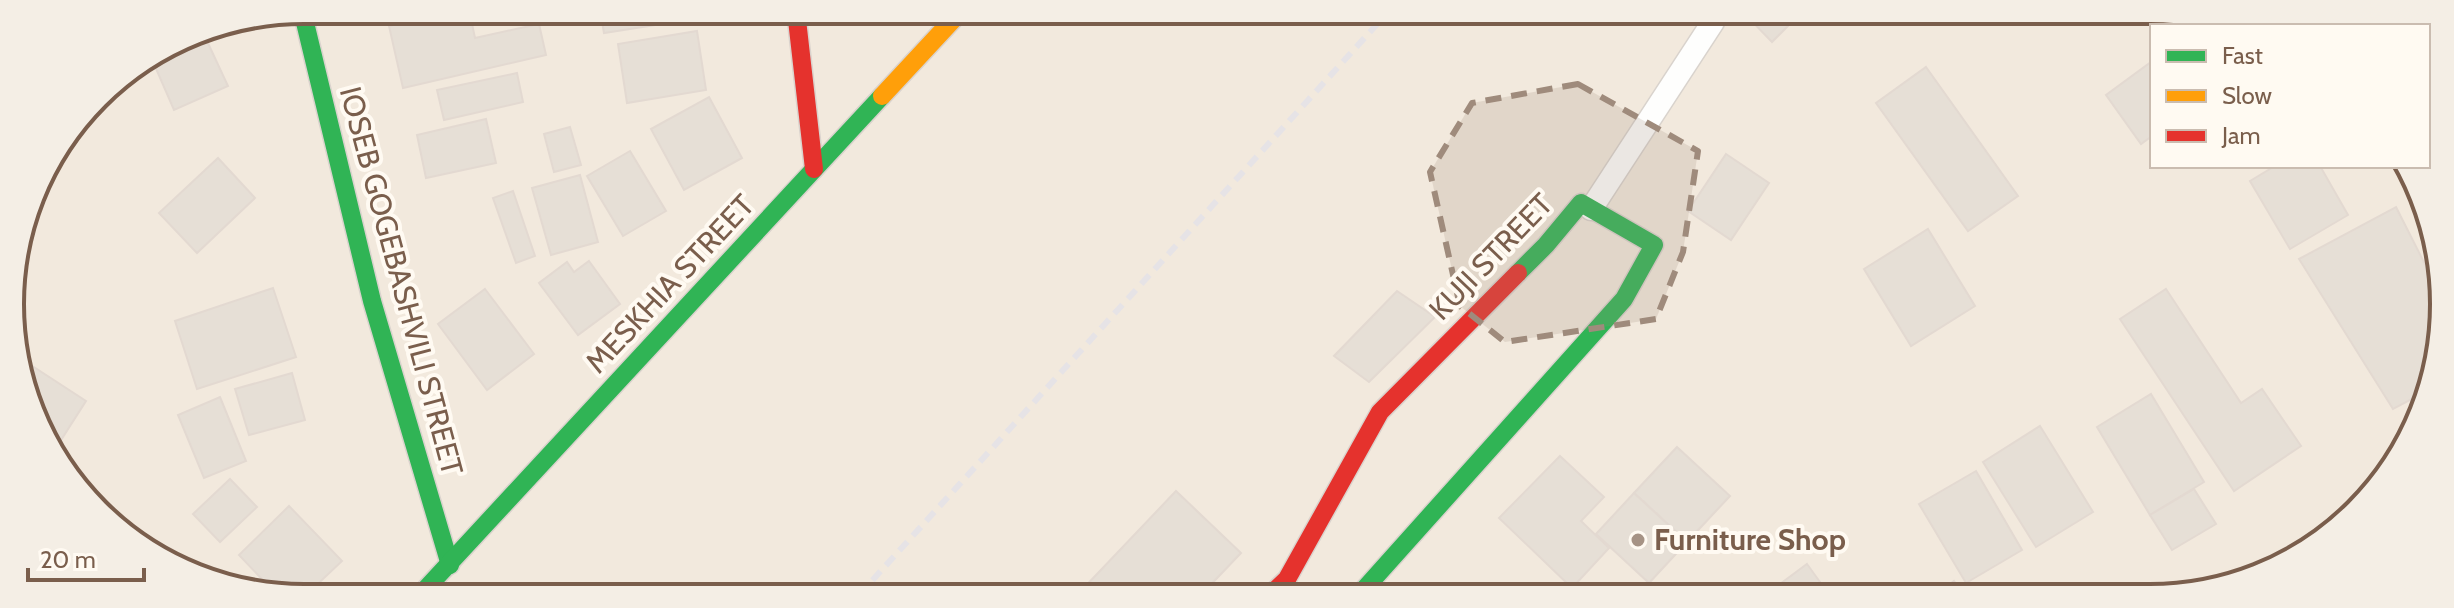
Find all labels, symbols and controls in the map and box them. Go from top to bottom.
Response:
legend [2150,24,2430,168]
text: Fast [2222,41,2263,70]
text: Slow [2222,81,2272,110]
street label: IOSEB GOGEBASHVILI STREET [332,82,471,479]
text: Jam [2221,121,2260,150]
street label: KUJI STREET [1421,186,1560,328]
street label: MESKHIA STREET [578,187,762,380]
place label: Furniture Shop [1654,521,1846,558]
marker: Furniture Shop [1629,531,1647,549]
scale bar [28,532,144,582]
text: 20 m [40,545,96,574]

